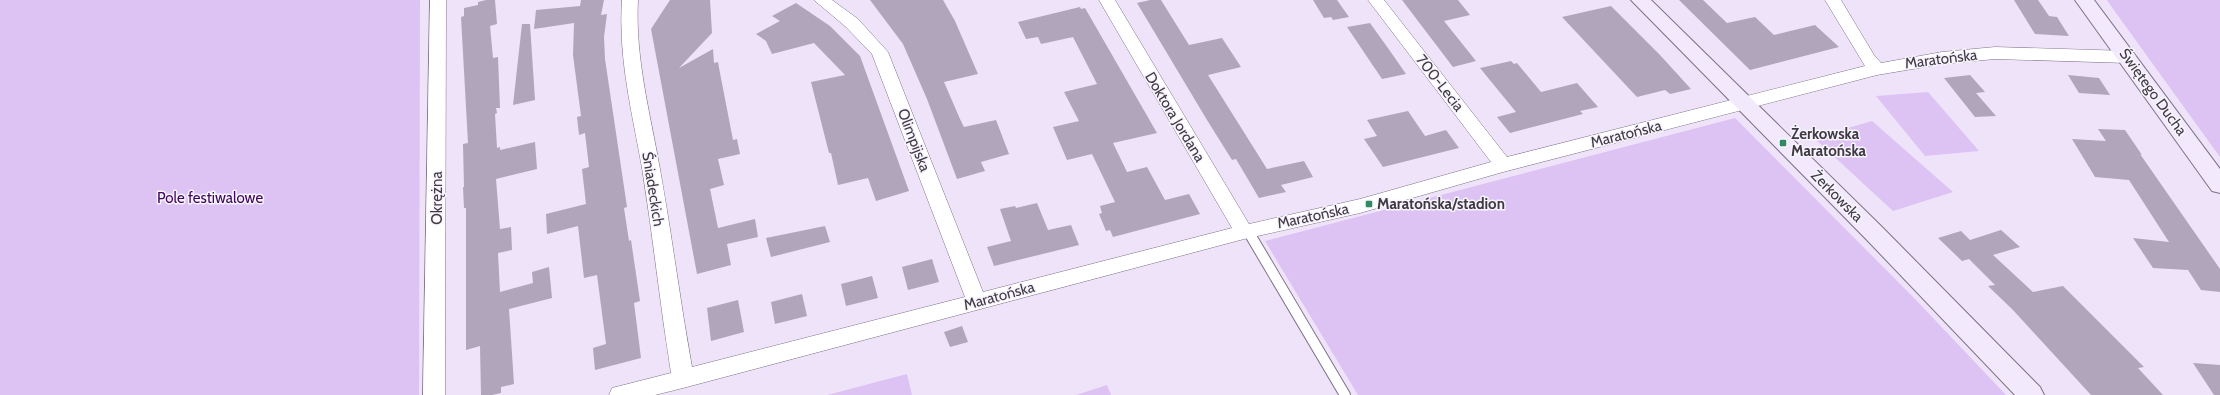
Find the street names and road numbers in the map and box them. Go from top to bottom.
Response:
street label: Świętego Ducha [2115,44,2192,140]
street label: Maratońska [1904,46,1979,72]
street label: 700-Lecia [1412,51,1468,116]
street label: Doktora Jordana [1141,69,1209,166]
street label: Olimpijska [894,106,935,175]
street label: Maratońska [1589,116,1664,152]
street label: Śniadeckich [638,150,669,228]
street label: Żerkowska [1807,166,1868,226]
street label: Okrężna [428,171,446,225]
street label: Maratońska [1276,199,1351,232]
street label: Maratońska [962,278,1037,314]

